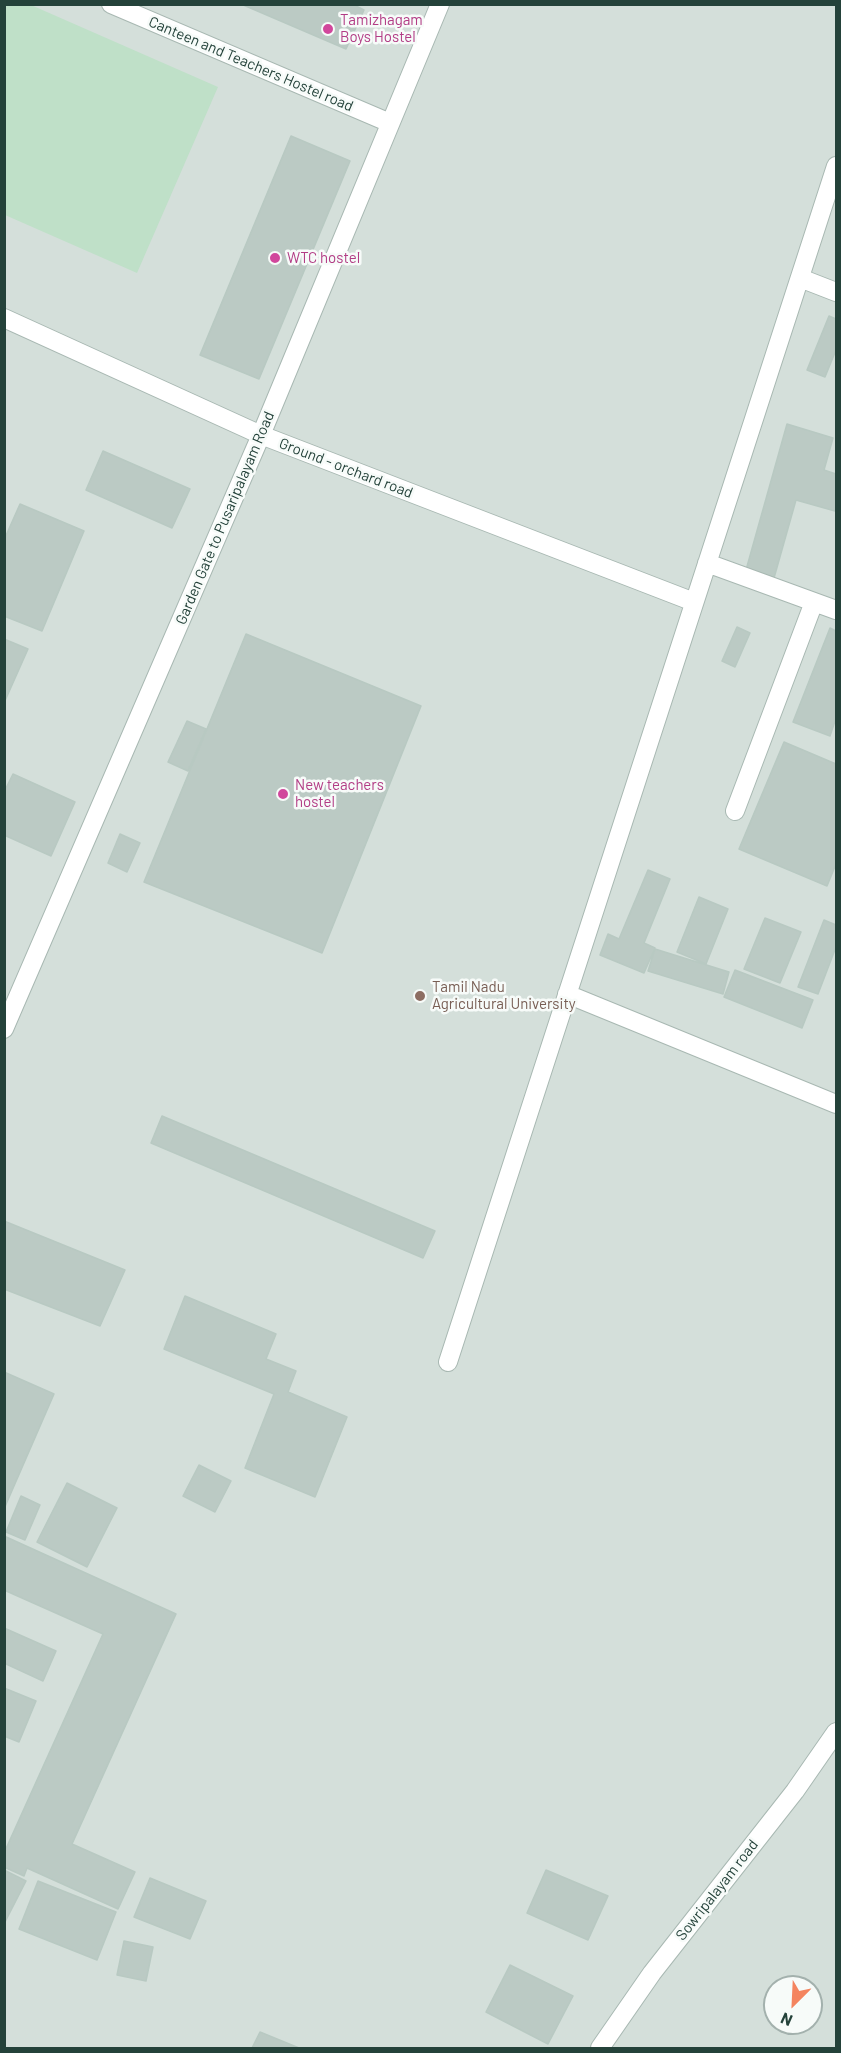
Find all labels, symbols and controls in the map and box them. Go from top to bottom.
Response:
place label: Tamizhagam Boys Hostel [340,11,423,46]
street label: Canteen and Teachers Hostel road [146,13,356,115]
marker: Tamizhagam Boys Hostel [321,22,335,36]
place label: WTC hostel [287,249,360,267]
marker: WTC hostel [268,251,282,265]
street label: Garden Gate to Pusaripalayam Road [172,409,278,627]
street label: Ground - orchard road [277,434,415,502]
place label: New teachers hostel [295,776,384,811]
marker: New teachers hostel [276,787,290,801]
place label: Tamil Nadu Agricultural University [432,978,576,1013]
marker: Tamil Nadu Agricultural University [413,989,427,1003]
street label: Sowripalayam road [672,1836,762,1944]
north arrow [763,1975,823,2035]
text: N [778,2009,795,2031]

